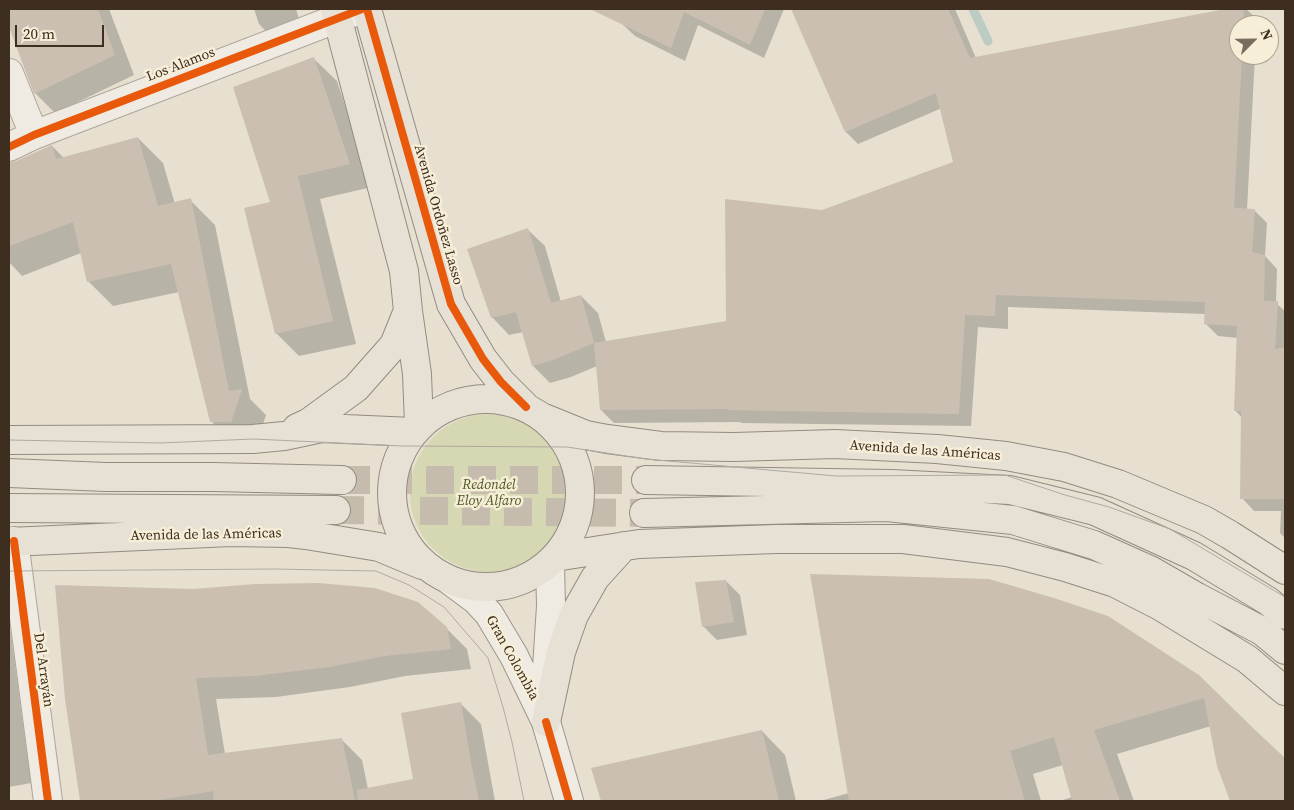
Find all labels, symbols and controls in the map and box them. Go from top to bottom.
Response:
scale bar [18,15,106,47]
north arrow [1229,15,1279,65]
text: 20 m [23,23,55,44]
text: N [1256,26,1278,43]
street label: Los Alamos [144,44,218,86]
street label: Avenida Ordoñez Lasso [410,143,466,287]
street label: Avenida de las Américas [849,437,1001,465]
park label: Redondel Eloy Alfaro [457,477,521,510]
street label: Avenida de las Américas [130,525,282,545]
street label: Gran Colombia [482,613,542,703]
street label: Del Arrayán [29,632,57,708]

